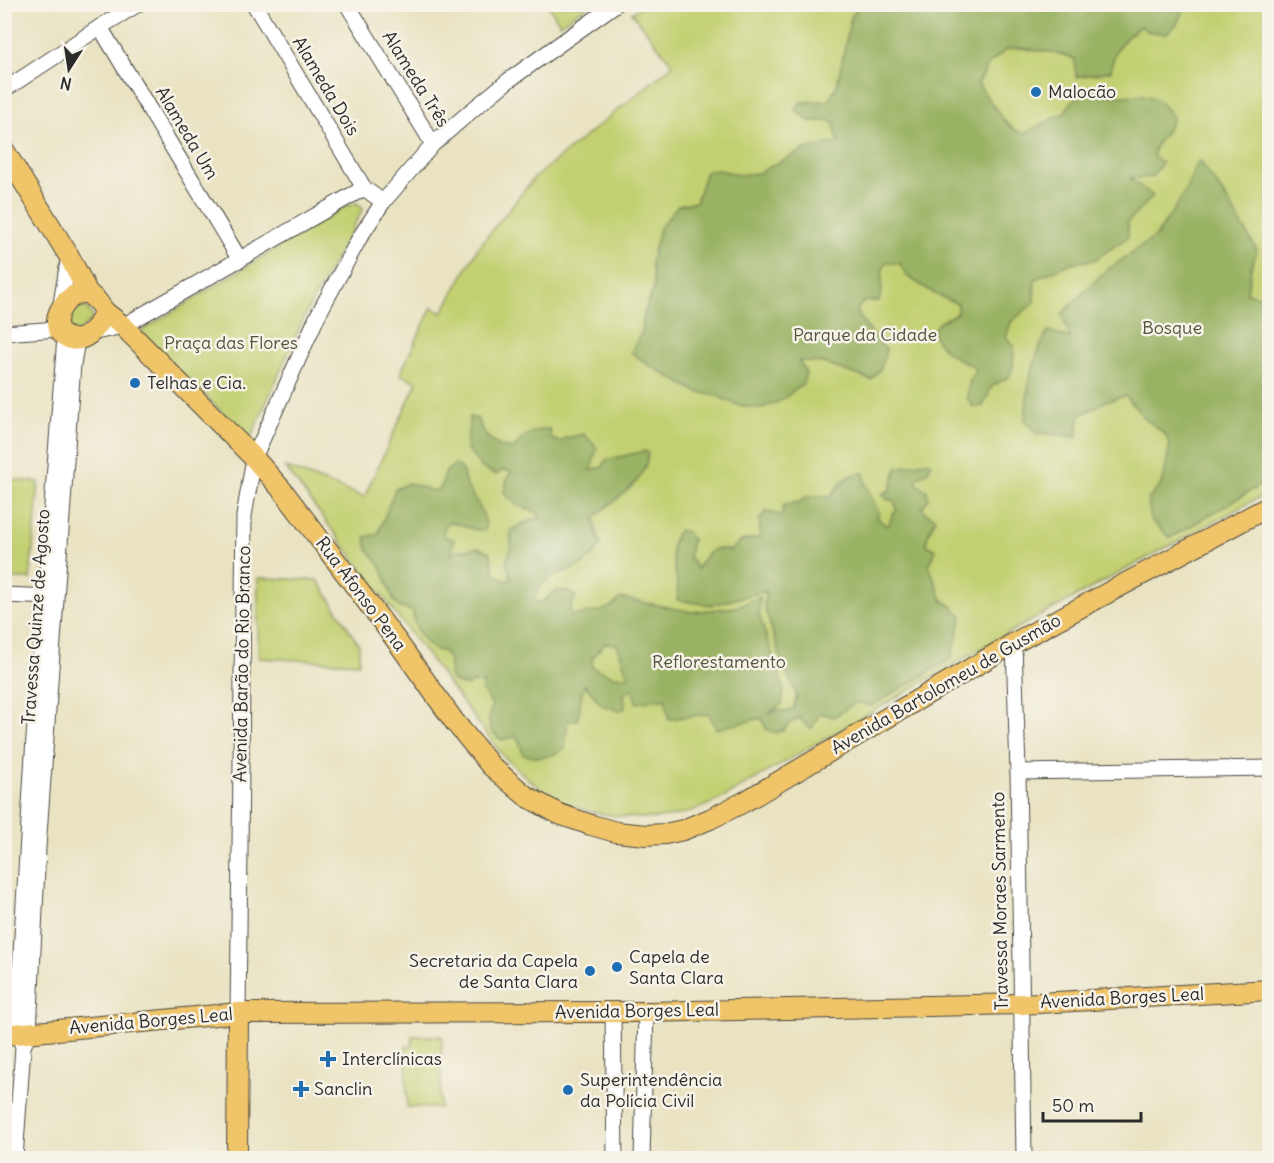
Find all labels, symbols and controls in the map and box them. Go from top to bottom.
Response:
street label: Alameda Três [378,26,455,131]
street label: Alameda Dois [288,32,365,139]
north arrow [39,39,99,99]
text: N [58,73,73,95]
place label: Malocão [1048,80,1116,103]
street label: Alameda Um [151,82,224,184]
marker: Malocão [1029,85,1043,99]
park label: Bosque [1142,316,1202,339]
park label: Parque da Cidade [793,323,937,346]
park label: Praça das Flores [164,331,298,354]
place label: Telhas e Cia. [147,371,246,394]
marker: Telhas e Cia. [128,376,142,390]
street label: Travessa Quinze de Agosto [16,508,55,726]
street label: Rua Afonso Pena [311,532,412,655]
street label: Avenida Barão do Rio Branco [228,545,255,783]
street label: Avenida Bartolomeu de Gusmão [827,608,1065,759]
park label: Reflorestamento [652,650,786,673]
street label: Travessa Moraes Sarmento [986,792,1013,1011]
place label: Capela de Santa Clara [629,945,724,989]
place label: Secretaria da Capela de Santa Clara [409,949,578,993]
marker: Capela de Santa Clara [610,960,624,974]
marker: Secretaria da Capela de Santa Clara [583,964,597,978]
street label: Avenida Borges Leal [1039,982,1204,1013]
street label: Avenida Borges Leal [555,998,719,1023]
street label: Avenida Borges Leal [68,1002,234,1039]
place label: Interclínicas [342,1047,442,1070]
marker: Interclínicas [319,1050,337,1068]
place label: Superintendência da Polícia Civil [580,1068,722,1112]
place label: Sanclin [314,1077,372,1100]
marker: Sanclin [292,1080,310,1098]
marker: Superintendência da Polícia Civil [561,1083,575,1097]
scale bar [1043,1085,1140,1123]
text: 50 m [1052,1094,1094,1117]

